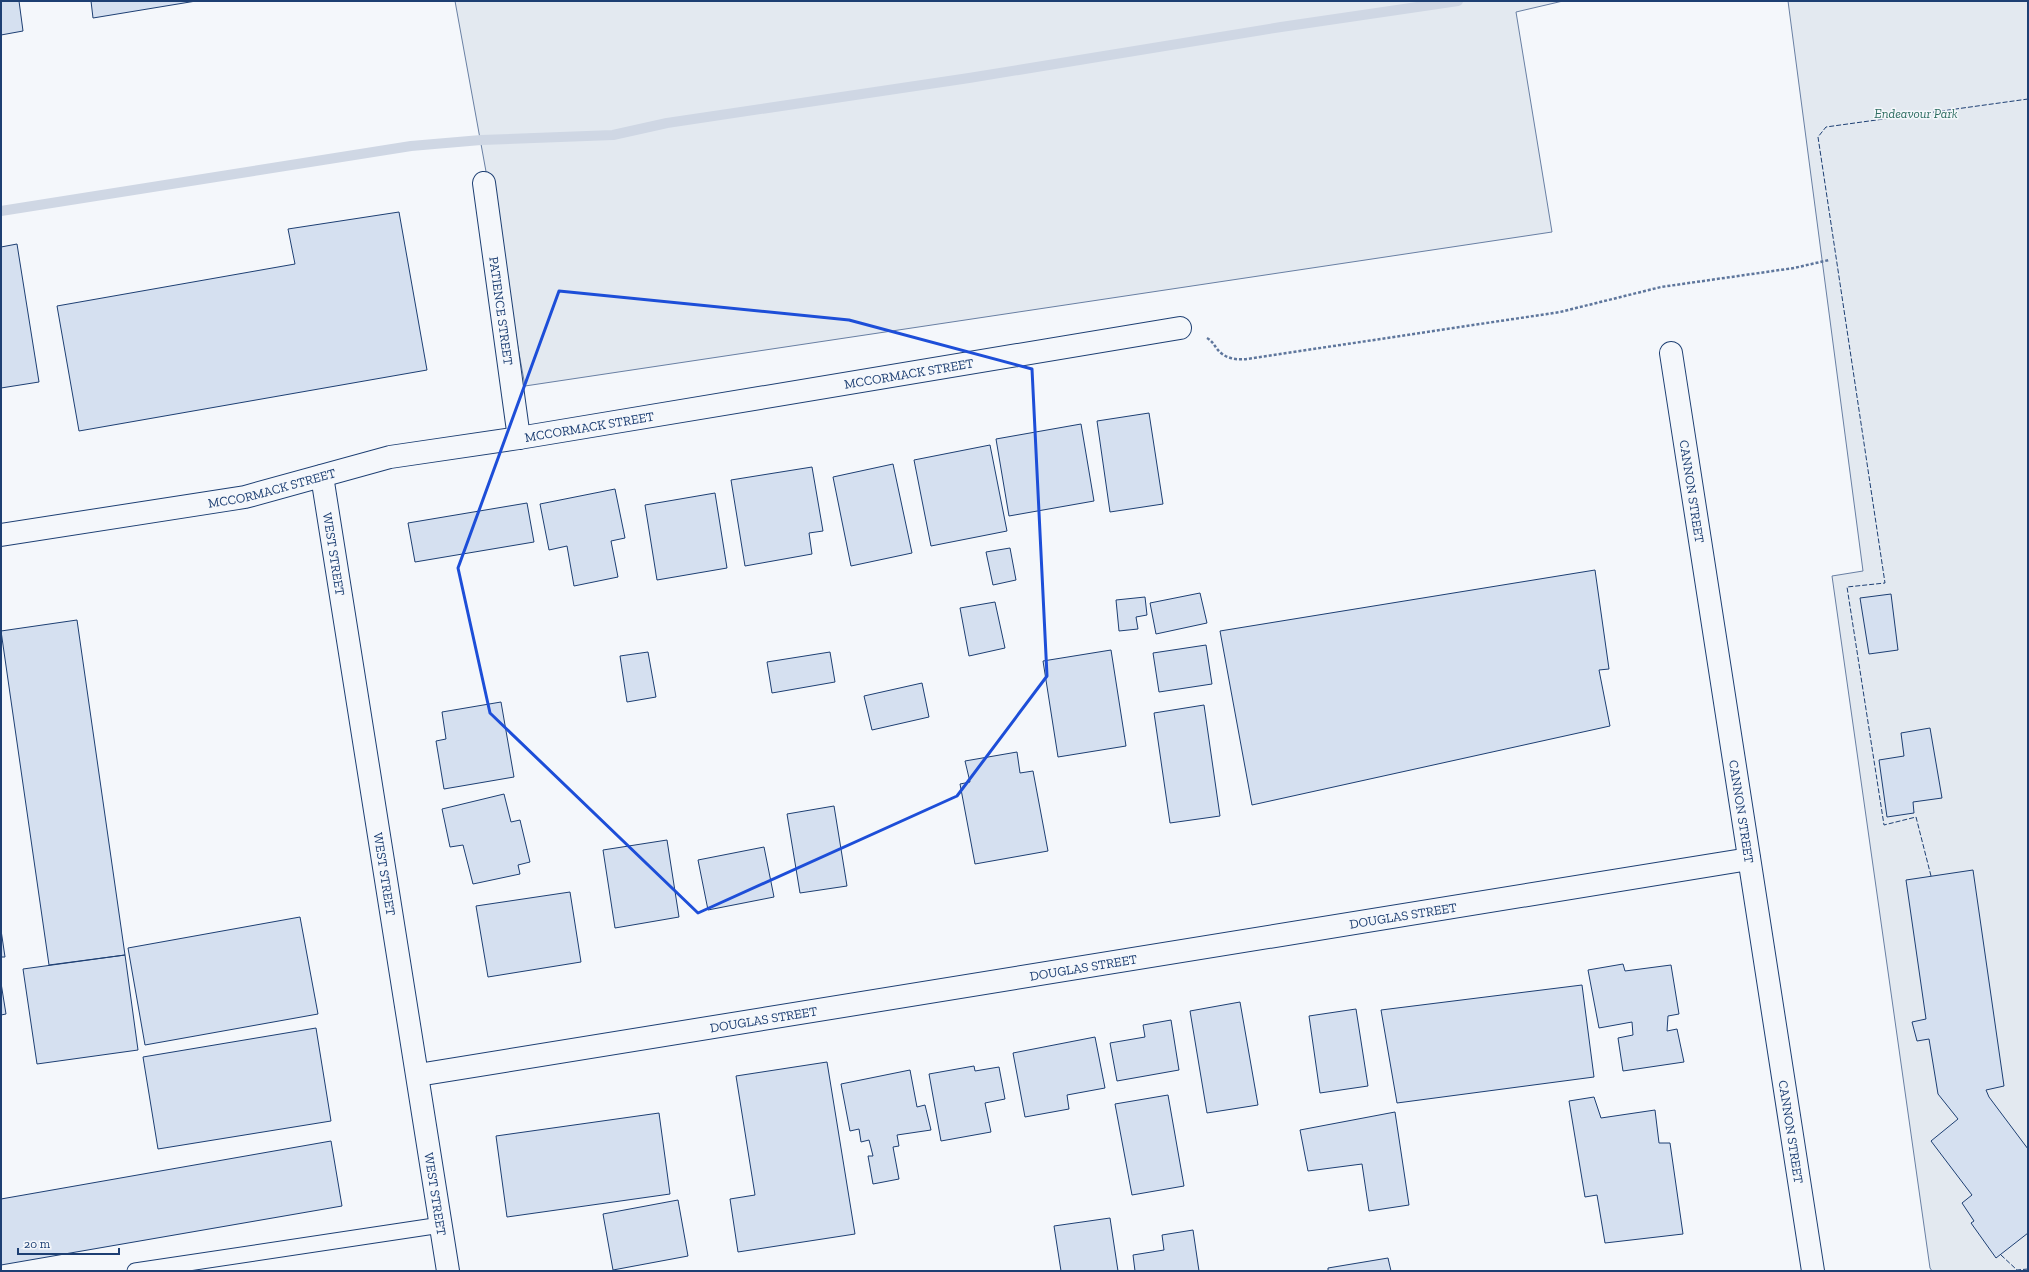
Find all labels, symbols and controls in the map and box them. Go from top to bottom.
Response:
park label: Endeavour Park [1874,106,1958,121]
street label: PATIENCE STREET [487,256,516,366]
street label: MCCORMACK STREET [843,355,975,391]
street label: MCCORMACK STREET [523,408,655,444]
street label: CANNON STREET [1677,439,1708,544]
street label: MCCORMACK STREET [207,465,337,510]
street label: WEST STREET [320,511,348,597]
street label: CANNON STREET [1727,759,1757,864]
street label: WEST STREET [371,831,399,917]
street label: DOUGLAS STREET [1348,899,1458,931]
street label: DOUGLAS STREET [1028,951,1138,983]
street label: DOUGLAS STREET [709,1003,818,1035]
street label: CANNON STREET [1776,1079,1807,1184]
street label: WEST STREET [422,1151,450,1237]
scale bar [18,1230,119,1256]
text: 20 m [24,1237,51,1251]

